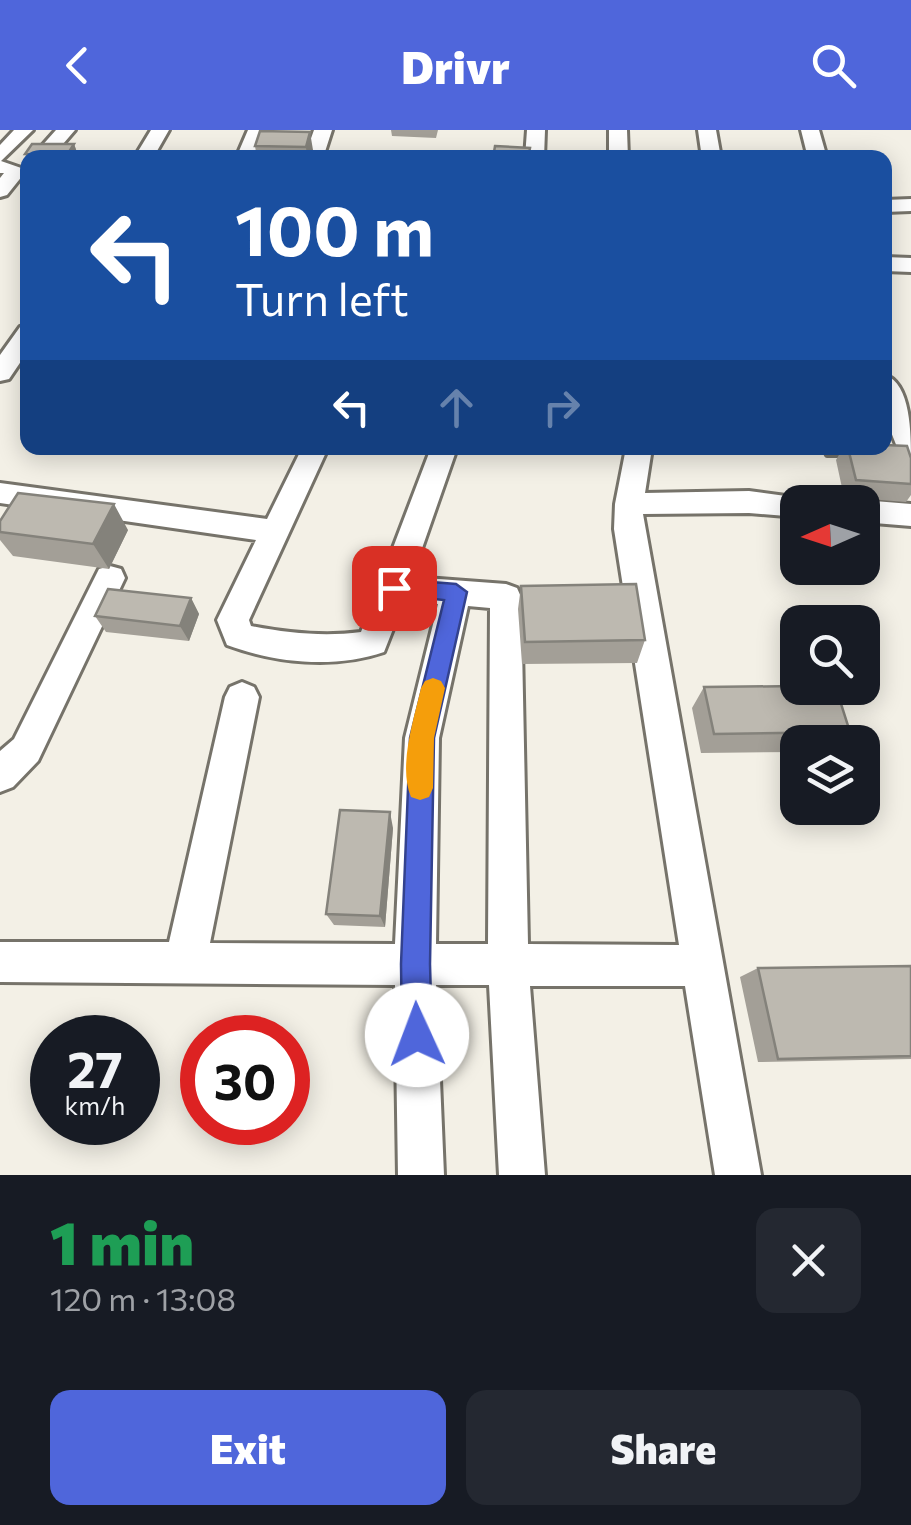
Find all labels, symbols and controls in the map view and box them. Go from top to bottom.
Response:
icon: back [50,38,105,93]
text: Drivr [401,38,510,93]
icon: search [806,38,861,93]
text: 100 m [235,185,434,270]
icon: left [70,190,200,320]
text: Turn left [235,270,409,325]
icon: left [324,380,379,435]
icon: ahead [429,380,484,435]
icon: right [534,380,589,435]
north arrow [780,485,880,585]
map controls [780,485,880,825]
pin [352,546,437,631]
icon: arrive [367,561,422,616]
button: search [780,605,880,705]
button: layers [780,725,880,825]
position arrow [365,983,469,1087]
speed limit sign: 30 [180,1015,310,1145]
text: 27 [67,1037,123,1098]
text: km/h [65,1090,125,1120]
text: 1 min [50,1204,194,1277]
button: close [756,1208,861,1313]
text: 120 m · 13:08 [50,1278,236,1318]
button: Exit [50,1390,446,1505]
button: Share [466,1390,861,1505]

